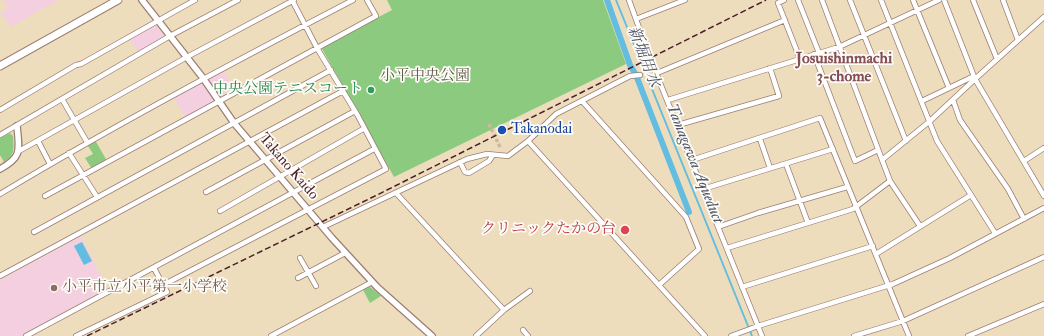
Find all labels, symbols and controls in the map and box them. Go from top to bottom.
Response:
water label: 新堀用水 [623,24,663,90]
district label: Josuishinmachi 3-chome [796,50,892,88]
park label: 小平中央公園 [380,68,470,86]
place label: 中央公園テニスコート [213,81,363,99]
marker: 中央公園テニスコート [366,85,376,95]
water label: Tamagawa Aqueduct [661,101,727,227]
place label: Takanodai [511,121,572,139]
marker: Takanodai [496,124,508,136]
street label: Takano Kaido [254,130,322,204]
place label: クリニックたかの台 [481,221,616,239]
marker: クリニックたかの台 [619,224,631,236]
place label: 小平市立小平第一小学校 [62,279,227,297]
marker: 小平市立小平第一小学校 [49,283,59,293]

